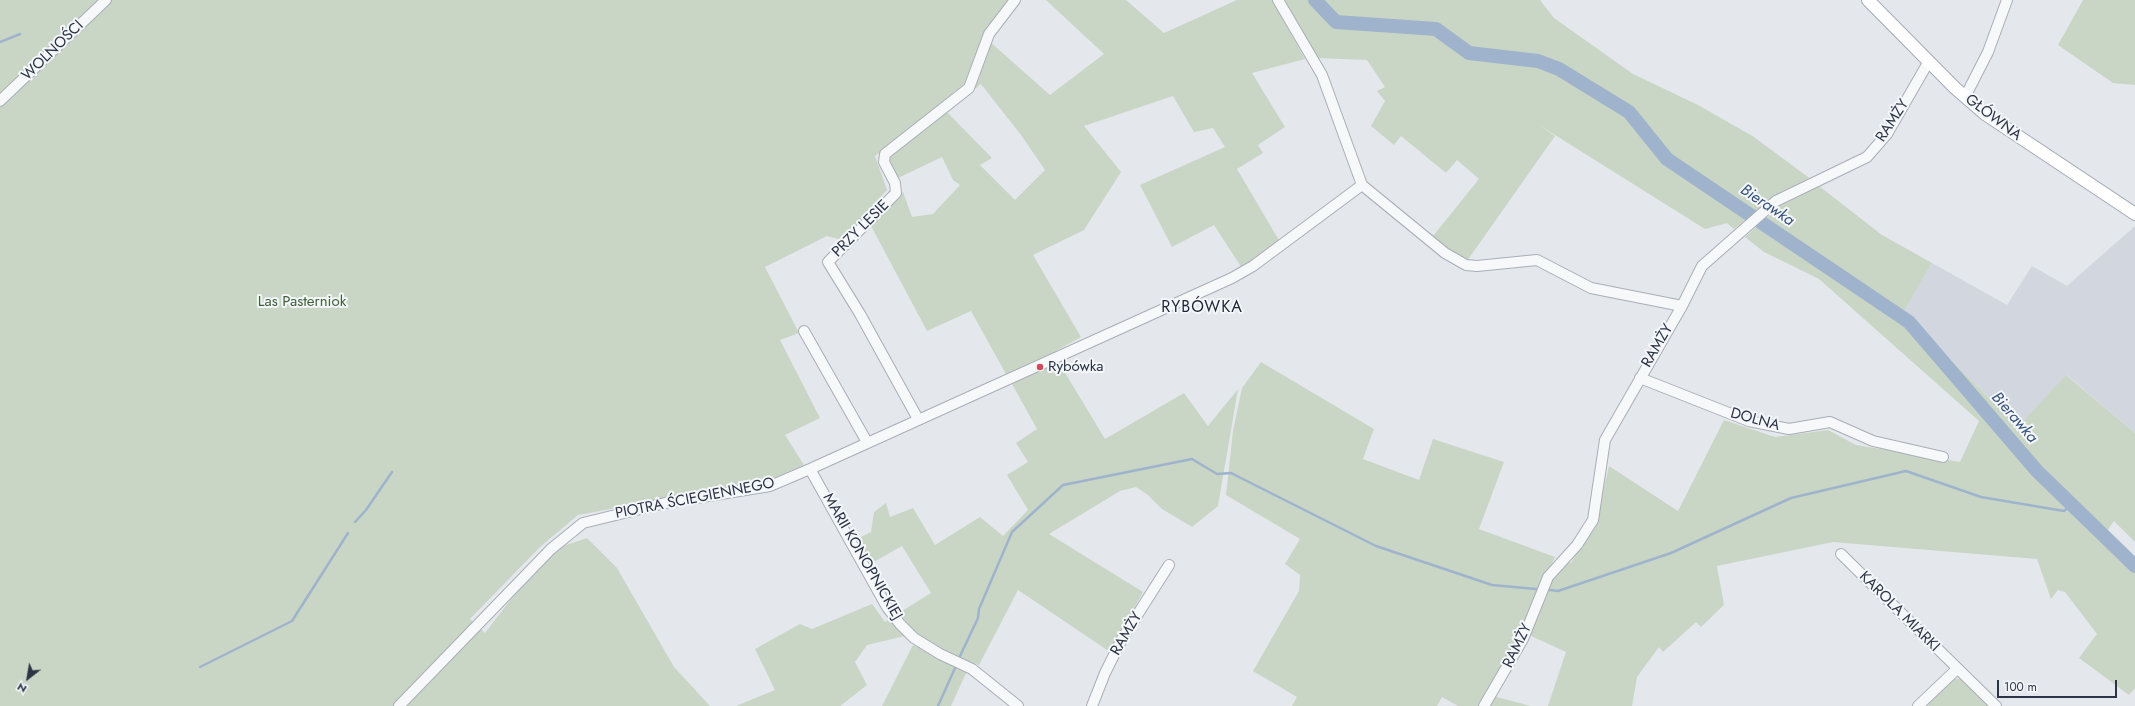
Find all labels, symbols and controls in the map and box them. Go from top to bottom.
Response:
street label: WOLNOŚCI [18,17,88,85]
street label: GŁÓWNA [1961,91,2025,145]
street label: RAMŻY [1873,96,1913,146]
water label: Bierawka [1736,181,1798,231]
street label: PRZY LESIE [829,197,893,261]
park label: Las Pasterniok [258,293,346,311]
district label: RYBÓWKA [1161,298,1243,318]
street label: RAMŻY [1638,321,1678,371]
place label: Rybówka [1048,358,1104,376]
marker: Rybówka [1035,362,1045,372]
water label: Bierawka [1987,389,2041,447]
street label: DOLNA [1728,405,1782,435]
street label: PIOTRA ŚCIEGIENNEGO [614,475,776,523]
street label: MARII KONOPNICKIEJ [818,491,906,623]
street label: KAROLA MIARKI [1855,568,1943,656]
street label: RAMŻY [1107,609,1147,659]
street label: RAMŻY [1500,621,1536,671]
north arrow [8,658,48,698]
scale bar [1999,672,2119,698]
text: 100 m [2004,678,2037,696]
text: N [14,679,30,697]

